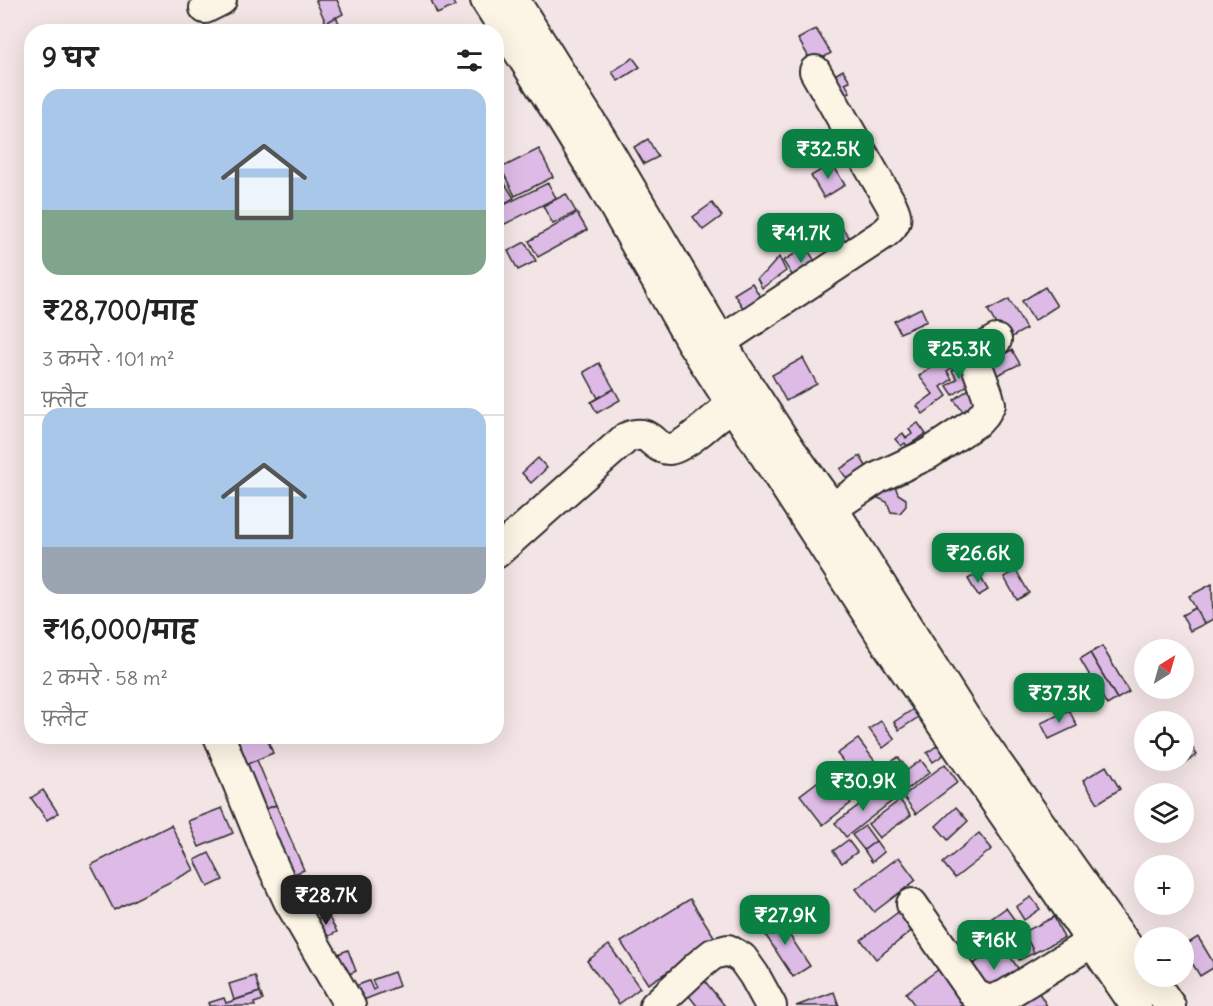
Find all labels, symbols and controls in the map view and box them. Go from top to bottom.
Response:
text: 9 घर [42,41,98,74]
icon: filters [453,44,486,77]
icon: home [210,128,318,236]
pin: ₹32.5K [779,129,877,180]
text: ₹32.5K [796,136,860,161]
pin: ₹41.7K [752,213,850,264]
text: ₹41.7K [771,220,831,245]
text: ₹28,700/माह [42,294,196,327]
pin: ₹25.3K [910,329,1008,380]
text: ₹25.3K [927,336,991,361]
text: 3 कमरे · 101 m² [42,346,175,371]
text: फ़्लैट [42,387,88,412]
icon: home [210,447,318,555]
pin: ₹26.6K [929,533,1027,584]
text: ₹26.6K [946,540,1010,565]
text: ₹16,000/माह [42,613,197,646]
north arrow [1134,639,1194,699]
map controls [1134,639,1194,987]
text: 2 कमरे · 58 m² [42,665,168,690]
pin: ₹37.3K [1010,673,1108,724]
text: ₹37.3K [1028,680,1090,705]
text: फ़्लैट [42,706,88,731]
button: locate [1134,711,1194,771]
pin: ₹30.9K [814,761,912,812]
text: ₹30.9K [830,768,896,793]
button: layers [1134,783,1194,843]
button: + [1134,855,1194,915]
pin: ₹28.7K [277,875,375,926]
text: ₹28.7K [295,882,357,907]
pin: ₹27.9K [736,895,834,946]
text: ₹27.9K [754,902,816,927]
pin: ₹16K [958,920,1030,971]
text: ₹16K [971,927,1017,952]
button: − [1134,927,1194,987]

